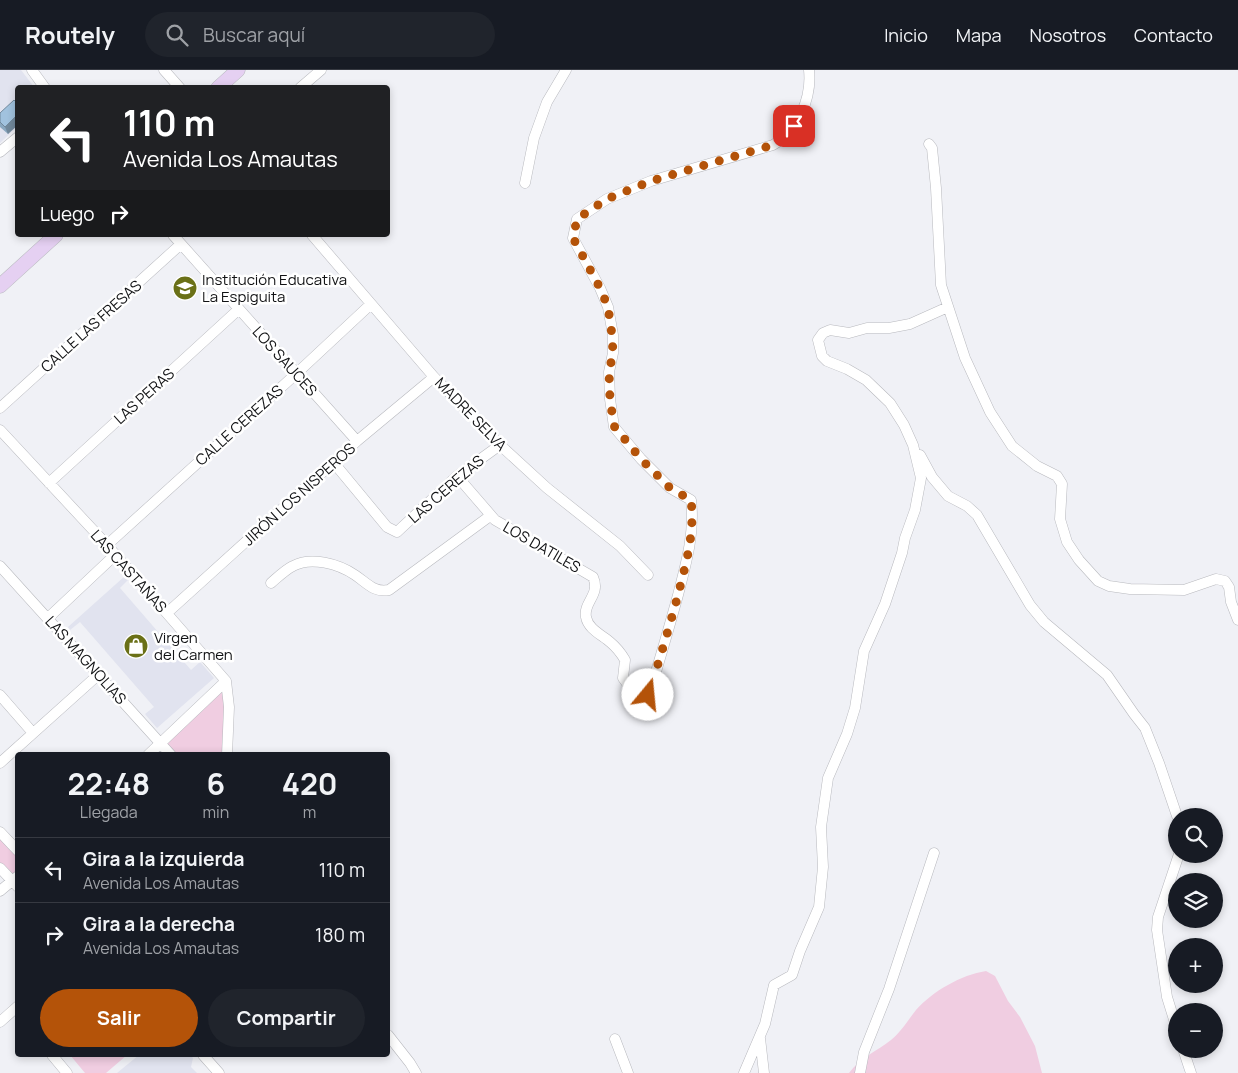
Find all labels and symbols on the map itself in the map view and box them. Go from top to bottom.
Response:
pin [773,105,815,147]
place label: Institución Educativa La Espiguita [202,269,347,307]
street label: CALLE LAS FRESAS [36,275,146,377]
school or university icon: Institución Educativa La Espiguita [172,275,198,301]
street label: LOS SAUCES [248,321,322,401]
street label: LAS PERAS [109,363,179,429]
street label: MADRE SELVA [430,373,512,456]
street label: CALLE CEREZAS [190,380,288,470]
street label: JIRÓN LOS NISPEROS [238,438,360,550]
street label: LAS CEREZAS [404,450,488,528]
street label: LOS DATILES [499,516,585,578]
street label: LAS CASTAÑAS [86,525,172,617]
street label: LAS MAGNOLIAS [41,611,131,709]
place label: Virgen del Carmen [154,627,233,665]
shop icon: Virgen del Carmen [123,633,149,659]
position arrow [621,668,673,720]

